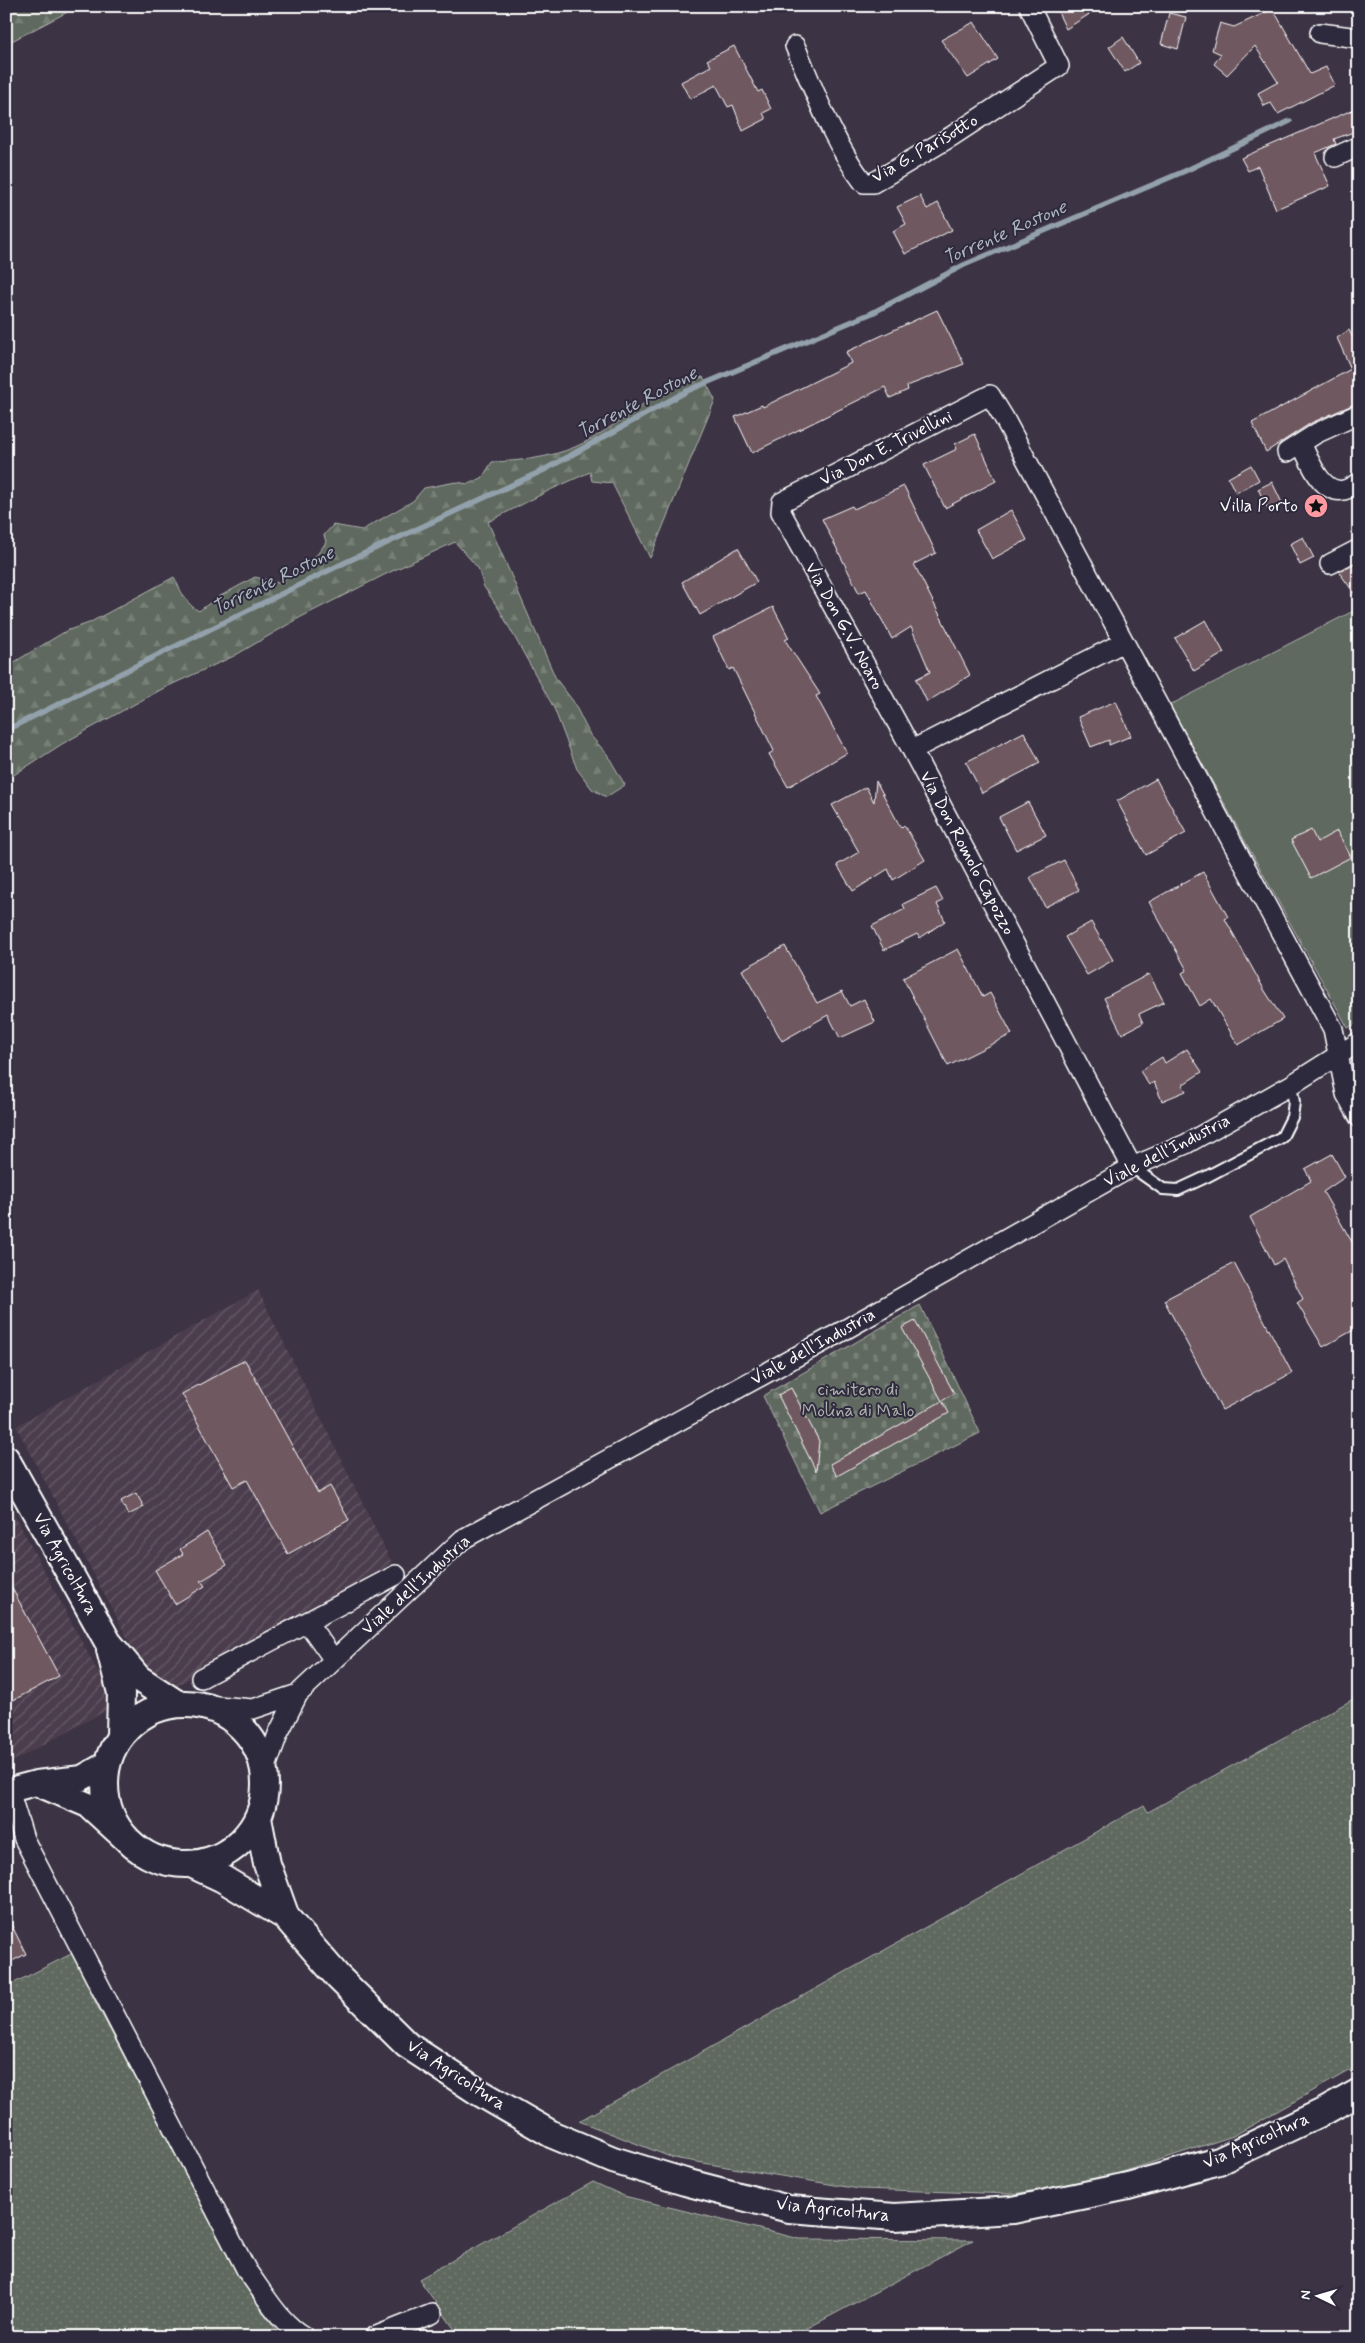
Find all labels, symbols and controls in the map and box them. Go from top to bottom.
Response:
street label: Via G. Parisotto [867,109,983,189]
water label: Torrente Rostone [939,194,1072,271]
water label: Torrente Rostone [572,360,703,445]
street label: Via Don E. Trivellini [815,404,957,492]
place icon: Villa Porto [1303,493,1329,519]
place label: Villa Porto [1220,494,1298,518]
water label: Torrente Rostone [208,540,339,621]
street label: Via Don G.V. Noaro [799,558,889,694]
street label: Via Don Romolo Capozzo [914,767,1020,939]
street label: Viale dell'Industria [1099,1109,1235,1193]
street label: Viale dell'Industria [746,1303,880,1391]
park label: cimitero di Molina di Malo [802,1378,914,1423]
street label: Via Agricoltura [27,1508,103,1620]
street label: Viale dell'Industria [356,1529,476,1641]
street label: Via Agricoltura [402,2034,510,2116]
street label: Via Agricoltura [1199,2107,1313,2175]
street label: Via Agricoltura [775,2192,891,2228]
north arrow [1292,2270,1342,2320]
text: N [1297,2290,1315,2300]

